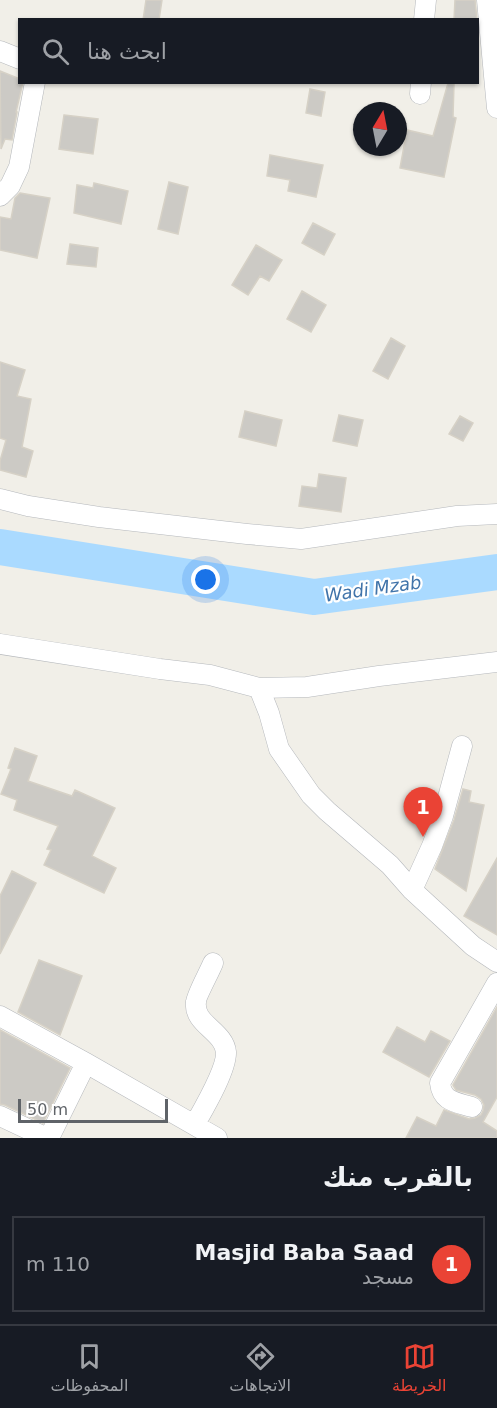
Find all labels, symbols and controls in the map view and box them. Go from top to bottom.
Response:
search box [18,18,479,84]
icon: search [39,35,72,68]
text: ابحث هنا [87,39,167,64]
north arrow [353,102,407,156]
your location [191,565,220,594]
water label: Wadi Mzab [323,571,423,606]
pin: 1 [404,788,442,837]
scale bar [18,1096,168,1124]
text: 50 m [27,1100,68,1119]
text: بالقرب منك [323,1162,473,1192]
text: Masjid Baba Saad [195,1240,414,1265]
text: 110 m [26,1252,90,1276]
text: 1 [445,1252,458,1276]
text: مسجد [362,1265,414,1289]
tab: المحفوظات [50,1340,128,1395]
tab: الاتجاهات [229,1340,291,1395]
tab: الخريطة [392,1340,447,1395]

